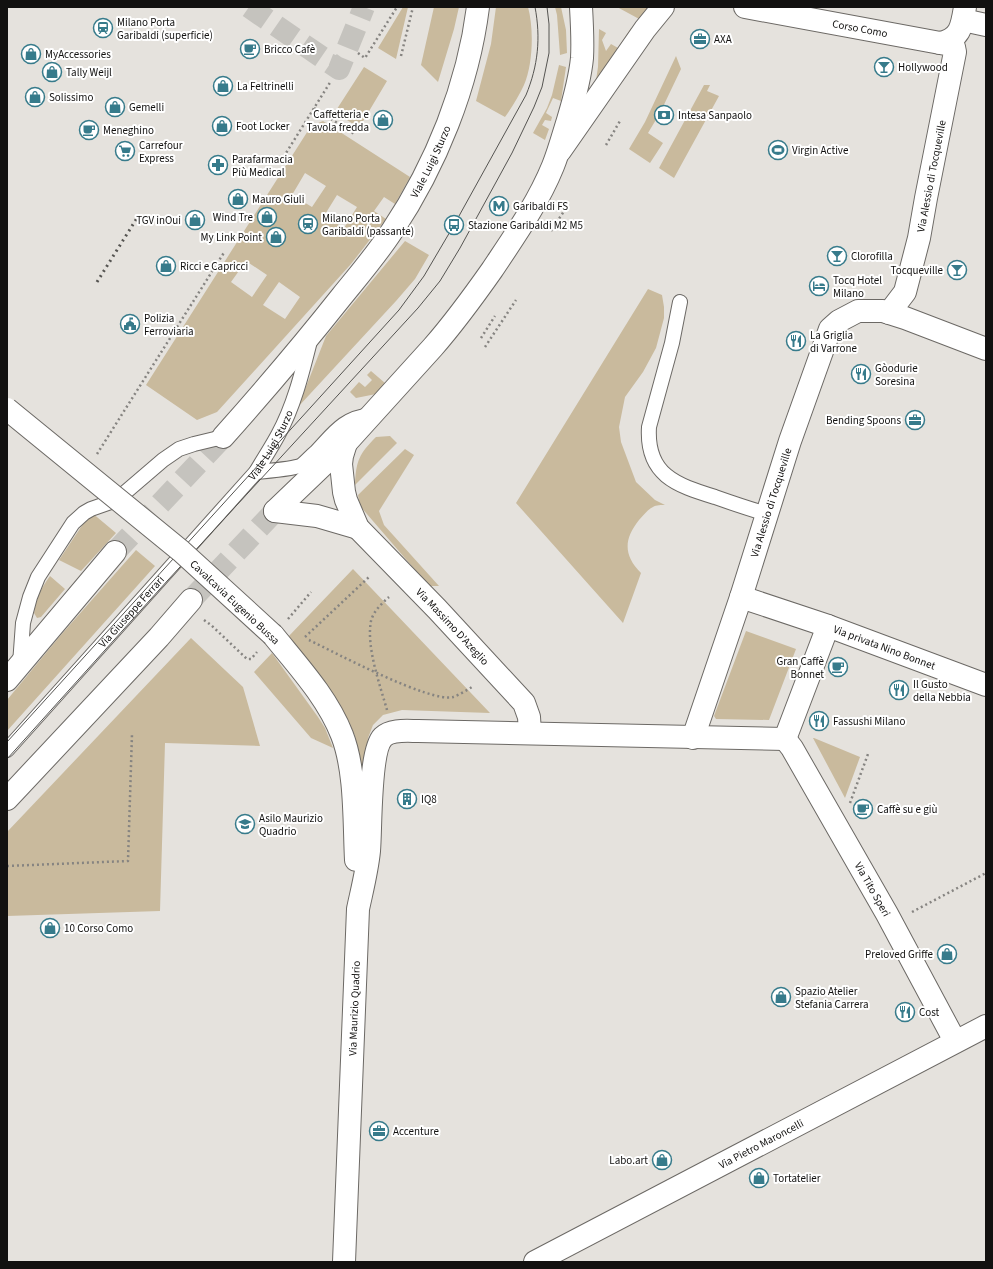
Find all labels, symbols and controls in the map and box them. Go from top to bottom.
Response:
place label: Milano Porta Garibaldi (superficie) [117,15,213,43]
street label: Corso Como [831,16,889,41]
station icon: Milano Porta Garibaldi (superficie) [92,17,114,39]
office icon: AXA [689,28,711,50]
place label: AXA [714,32,732,47]
cafe icon: Bricco Cafè [239,38,261,60]
place label: Bricco Cafè [264,42,316,57]
shop icon: MyAccessories [20,43,42,65]
place label: MyAccessories [45,47,111,62]
bar icon: Hollywood [873,56,895,78]
place label: Hollywood [898,60,948,75]
shop icon: Tally Weijl [41,61,63,83]
place label: Tally Weijl [66,65,112,80]
shop icon: La Feltrinelli [212,75,234,97]
place label: La Feltrinelli [237,79,294,94]
shop icon: Solissimo [24,86,46,108]
place label: Solissimo [49,90,93,105]
shop icon: Gemelli [104,96,126,118]
place label: Gemelli [129,100,164,115]
bank icon: Intesa Sanpaolo [653,104,675,126]
place label: Caffetteria e Tavola fredda [307,107,370,135]
place label: Intesa Sanpaolo [678,108,752,123]
shop icon: Caffetteria e Tavola fredda [372,109,394,131]
shop icon: Foot Locker [211,115,233,137]
street label: Via Alessio di Tocqueville [913,118,950,233]
cafe icon: Meneghino [78,119,100,141]
place label: Foot Locker [236,119,290,134]
place label: Meneghino [103,123,154,138]
street label: Viale Luigi Sturzo [407,123,454,201]
place label: Carrefour Express [139,138,183,166]
sports icon: Virgin Active [767,139,789,161]
supermarket icon: Carrefour Express [114,140,136,162]
place label: Virgin Active [792,143,849,158]
place label: Parafarmacia Più Medical [232,152,293,180]
pharmacy icon: Parafarmacia Più Medical [207,154,229,176]
shop icon: Mauro Giuli [227,188,249,210]
place label: Mauro Giuli [252,192,304,207]
metro station icon: Garibaldi FS [488,195,510,217]
place label: Garibaldi FS [513,199,568,214]
shop icon: Wind Tre [256,206,278,228]
shop icon: TGV inOui [184,209,206,231]
place label: Wind Tre [213,210,254,225]
place label: Milano Porta Garibaldi (passante) [322,211,414,239]
place label: TGV inOui [136,213,181,228]
station icon: Milano Porta Garibaldi (passante) [297,213,319,235]
bus stop icon: Stazione Garibaldi M2 M5 [443,214,465,236]
place label: Stazione Garibaldi M2 M5 [468,218,583,233]
shop icon: My Link Point [265,226,287,248]
place label: My Link Point [201,230,262,245]
bar icon: Clorofilla [826,245,848,267]
place label: Clorofilla [851,249,893,264]
shop icon: Ricci e Capricci [155,255,177,277]
place label: Ricci e Capricci [180,259,248,274]
bar icon: Tocqueville [946,259,968,281]
place label: Tocqueville [891,263,944,278]
place label: Tocq Hotel Milano [833,273,882,301]
hotel icon: Tocq Hotel Milano [808,275,830,297]
place label: Polizia Ferroviaria [144,311,194,339]
public building icon: Polizia Ferroviaria [119,313,141,335]
place label: La Griglia di Varrone [810,328,857,356]
restaurant icon: La Griglia di Varrone [785,330,807,352]
place label: Gòodurie Soresina [875,361,918,389]
restaurant icon: Gòodurie Soresina [850,363,872,385]
street label: Viale Luigi Sturzo [245,408,297,484]
office icon: Bending Spoons [904,409,926,431]
place label: Bending Spoons [826,413,901,428]
street label: Via Alessio di Tocqueville [747,445,796,559]
street label: Cavalcavia Eugenio Bussa [186,557,283,648]
street label: Via Giuseppe Ferrari [95,573,168,651]
street label: Via Massimo D'Azeglio [412,585,492,669]
street label: Via privata Nino Bonnet [831,622,938,674]
place label: Gran Caffè Bonnet [776,654,825,682]
cafe icon: Gran Caffè Bonnet [827,656,849,678]
place label: Il Gusto della Nebbia [913,677,971,705]
restaurant icon: Il Gusto della Nebbia [888,679,910,701]
restaurant icon: Fassushi Milano [808,710,830,732]
place label: Fassushi Milano [833,714,905,729]
building icon: IQ8 [396,788,418,810]
place label: IQ8 [421,792,437,807]
cafe icon: Caffè su e giù [852,798,874,820]
place label: Caffè su e giù [877,802,937,817]
place label: Asilo Maurizio Quadrio [259,811,323,839]
school or university icon: Asilo Maurizio Quadrio [234,813,256,835]
street label: Via Tito Speri [851,859,894,919]
shop icon: 10 Corso Como [39,917,61,939]
place label: 10 Corso Como [64,921,133,936]
shop icon: Preloved Griffe [936,943,958,965]
place label: Preloved Griffe [865,947,934,962]
street label: Via Maurizio Quadrio [345,960,364,1056]
place label: Spazio Atelier Stefania Carrera [795,984,869,1012]
shop icon: Spazio Atelier Stefania Carrera [770,986,792,1008]
restaurant icon: Cost [894,1001,916,1023]
place label: Cost [919,1005,940,1020]
street label: Via Pietro Maroncelli [716,1116,806,1173]
office icon: Accenture [368,1120,390,1142]
place label: Accenture [393,1124,439,1139]
shop icon: Labo.art [651,1149,673,1171]
place label: Labo.art [609,1153,648,1168]
shop icon: Tortatelier [748,1167,770,1189]
place label: Tortatelier [773,1171,821,1186]

